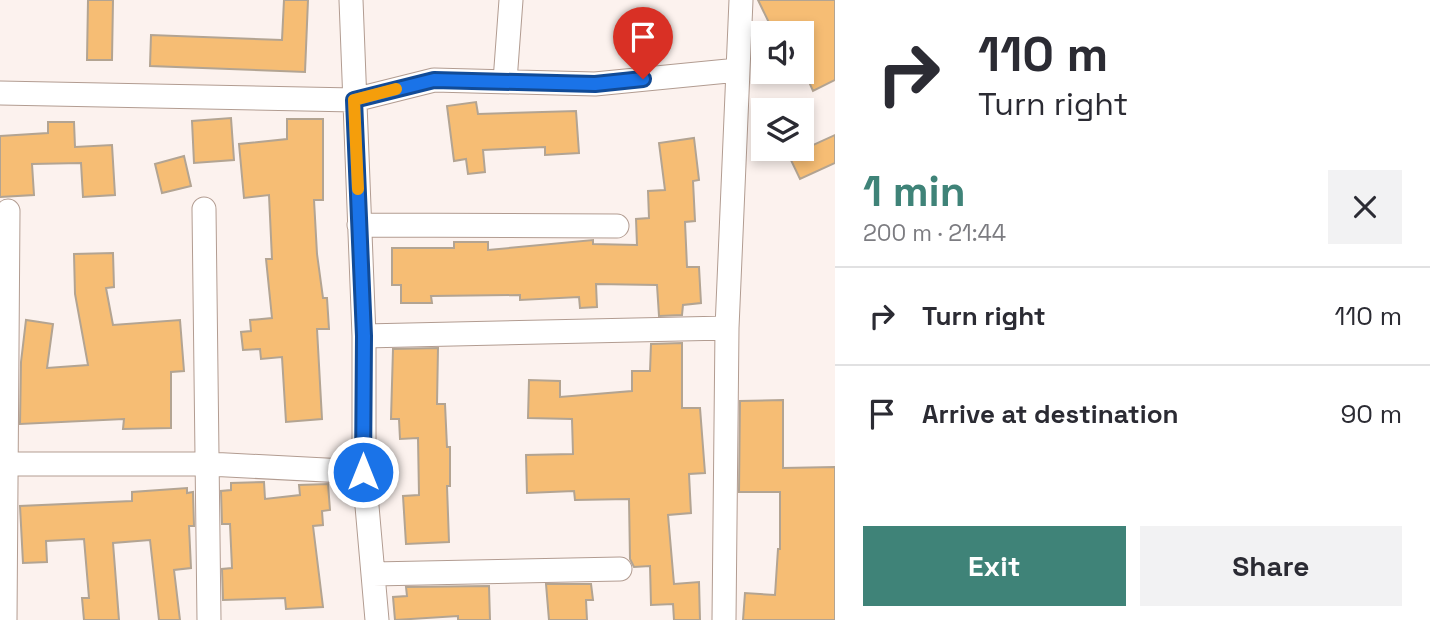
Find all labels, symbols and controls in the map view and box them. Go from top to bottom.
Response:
pin [613,7,673,79]
icon: arrive [624,18,662,56]
map controls [751,21,814,161]
button: sound [751,21,814,84]
text: 110 m [978,23,1108,85]
icon: right [863,28,954,119]
text: Turn right [978,84,1128,124]
button: layers [751,98,814,161]
text: 1 min [863,165,966,218]
button: close [1328,170,1402,244]
text: 200 m · 21:44 [863,218,1006,248]
icon: right [863,297,901,335]
text: Turn right [922,299,1046,333]
text: 110 m [1335,299,1402,333]
icon: arrive [863,395,901,433]
text: Arrive at destination [922,397,1179,431]
text: 90 m [1340,397,1402,431]
position arrow [326,435,400,509]
button: Exit [863,526,1126,606]
button: Share [1140,526,1402,606]

